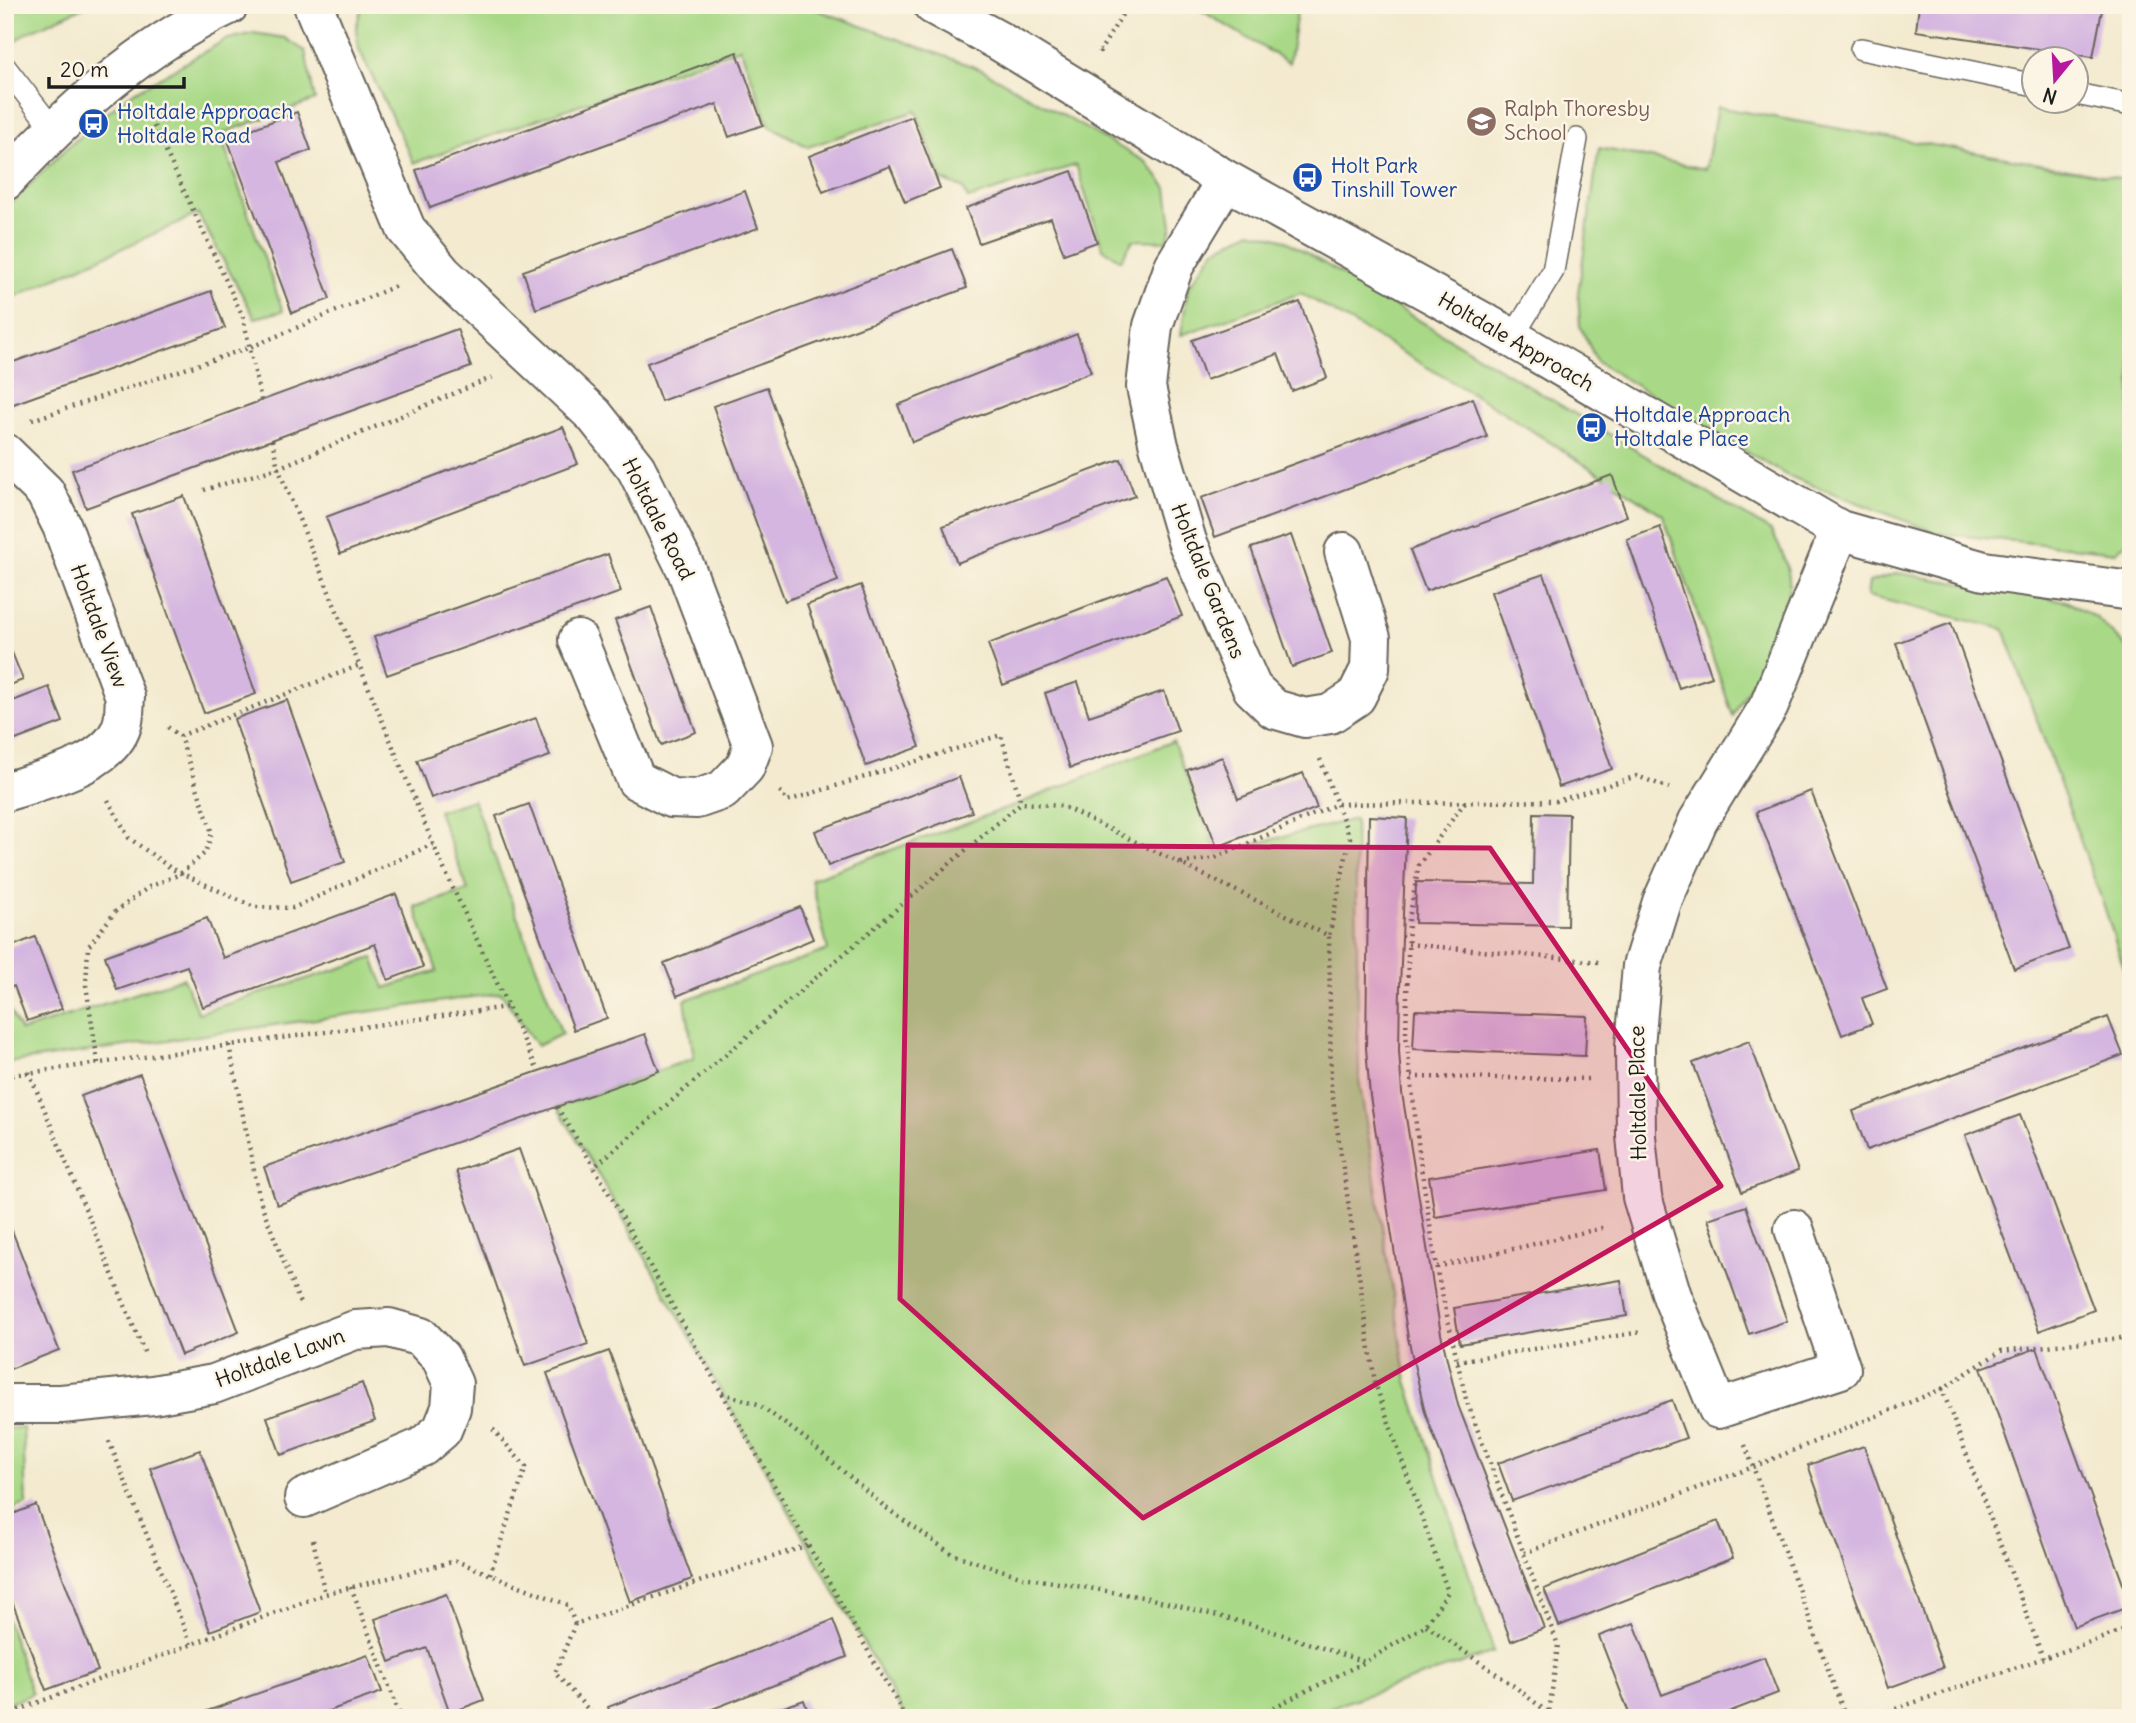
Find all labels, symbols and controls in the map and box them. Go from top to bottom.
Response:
scale bar [49,46,184,90]
north arrow [2021,46,2090,116]
text: 20 m [60,56,109,83]
text: N [2040,83,2060,110]
place label: Ralph Thoresby School [1504,95,1650,146]
place label: Holtdale Approach Holtdale Road [117,98,293,149]
school or university icon: Ralph Thoresby School [1464,104,1498,138]
bus stop icon: Holtdale Approach Holtdale Road [77,107,111,141]
place label: Holt Park Tinshill Tower [1331,152,1458,203]
bus stop icon: Holt Park Tinshill Tower [1291,161,1325,195]
street label: Holtdale Approach [1433,286,1599,397]
place label: Holtdale Approach Holtdale Place [1614,401,1790,452]
bus stop icon: Holtdale Approach Holtdale Place [1574,410,1608,444]
street label: Holtdale Road [616,453,701,584]
street label: Holtdale Gardens [1165,499,1252,662]
street label: Holtdale View [65,560,134,691]
street label: Holtdale Place [1623,1025,1652,1161]
street label: Holtdale Lawn [211,1322,348,1393]

